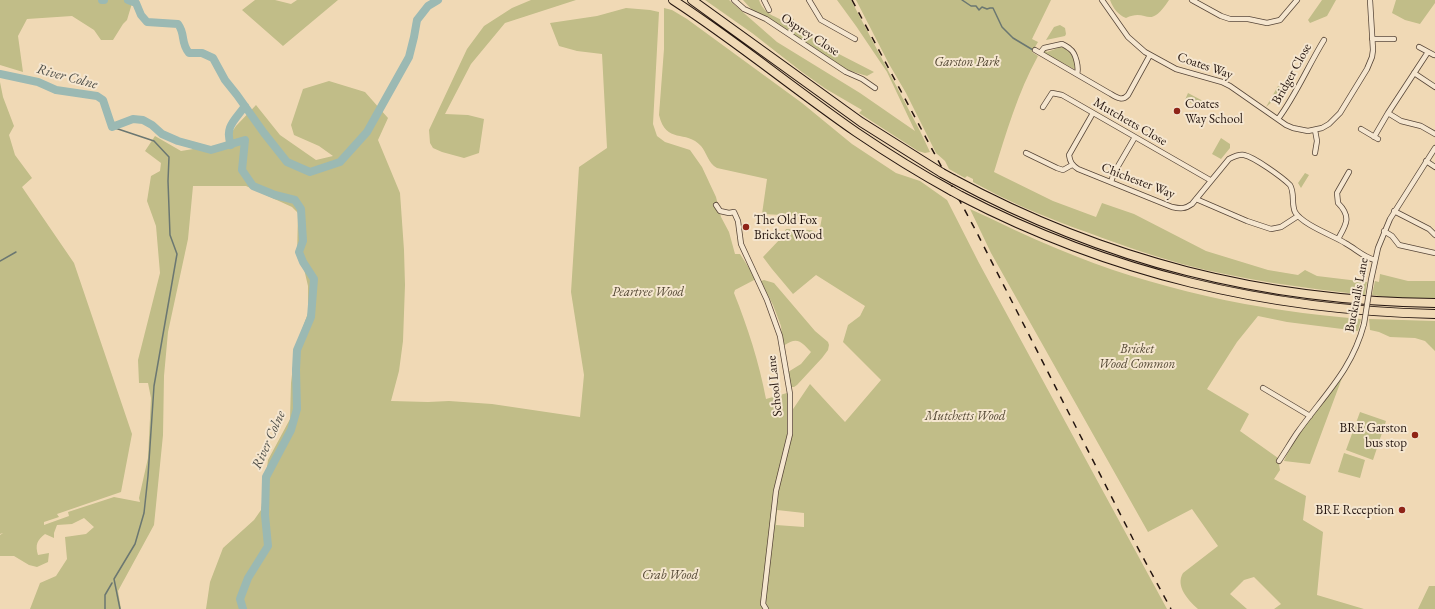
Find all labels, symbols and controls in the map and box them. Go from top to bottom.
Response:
street label: Osprey Close [778,10,842,60]
street label: Bridger Close [1269,41,1315,107]
street label: Coates Way [1175,49,1235,83]
park label: Garston Park [934,54,1000,70]
water label: River Colne [35,61,99,93]
street label: Mutchetts Close [1090,95,1170,149]
place label: Coates Way School [1185,96,1243,127]
marker: Coates Way School [1172,106,1182,116]
street label: Chichester Way [1099,160,1177,202]
place label: The Old Fox Bricket Wood [754,212,822,243]
marker: The Old Fox Bricket Wood [741,222,751,232]
street label: Bucknalls Lane [1342,256,1372,334]
park label: Peartree Wood [612,284,684,300]
park label: Bricket Wood Common [1099,341,1175,372]
street label: School Lane [764,355,786,417]
water label: River Colne [249,408,289,472]
park label: Mutchetts Wood [925,408,1005,424]
place label: BRE Garston bus stop [1340,420,1407,451]
marker: BRE Garston bus stop [1410,430,1420,440]
place label: BRE Reception [1316,502,1394,518]
marker: BRE Reception [1397,505,1407,515]
park label: Crab Wood [642,567,698,583]

